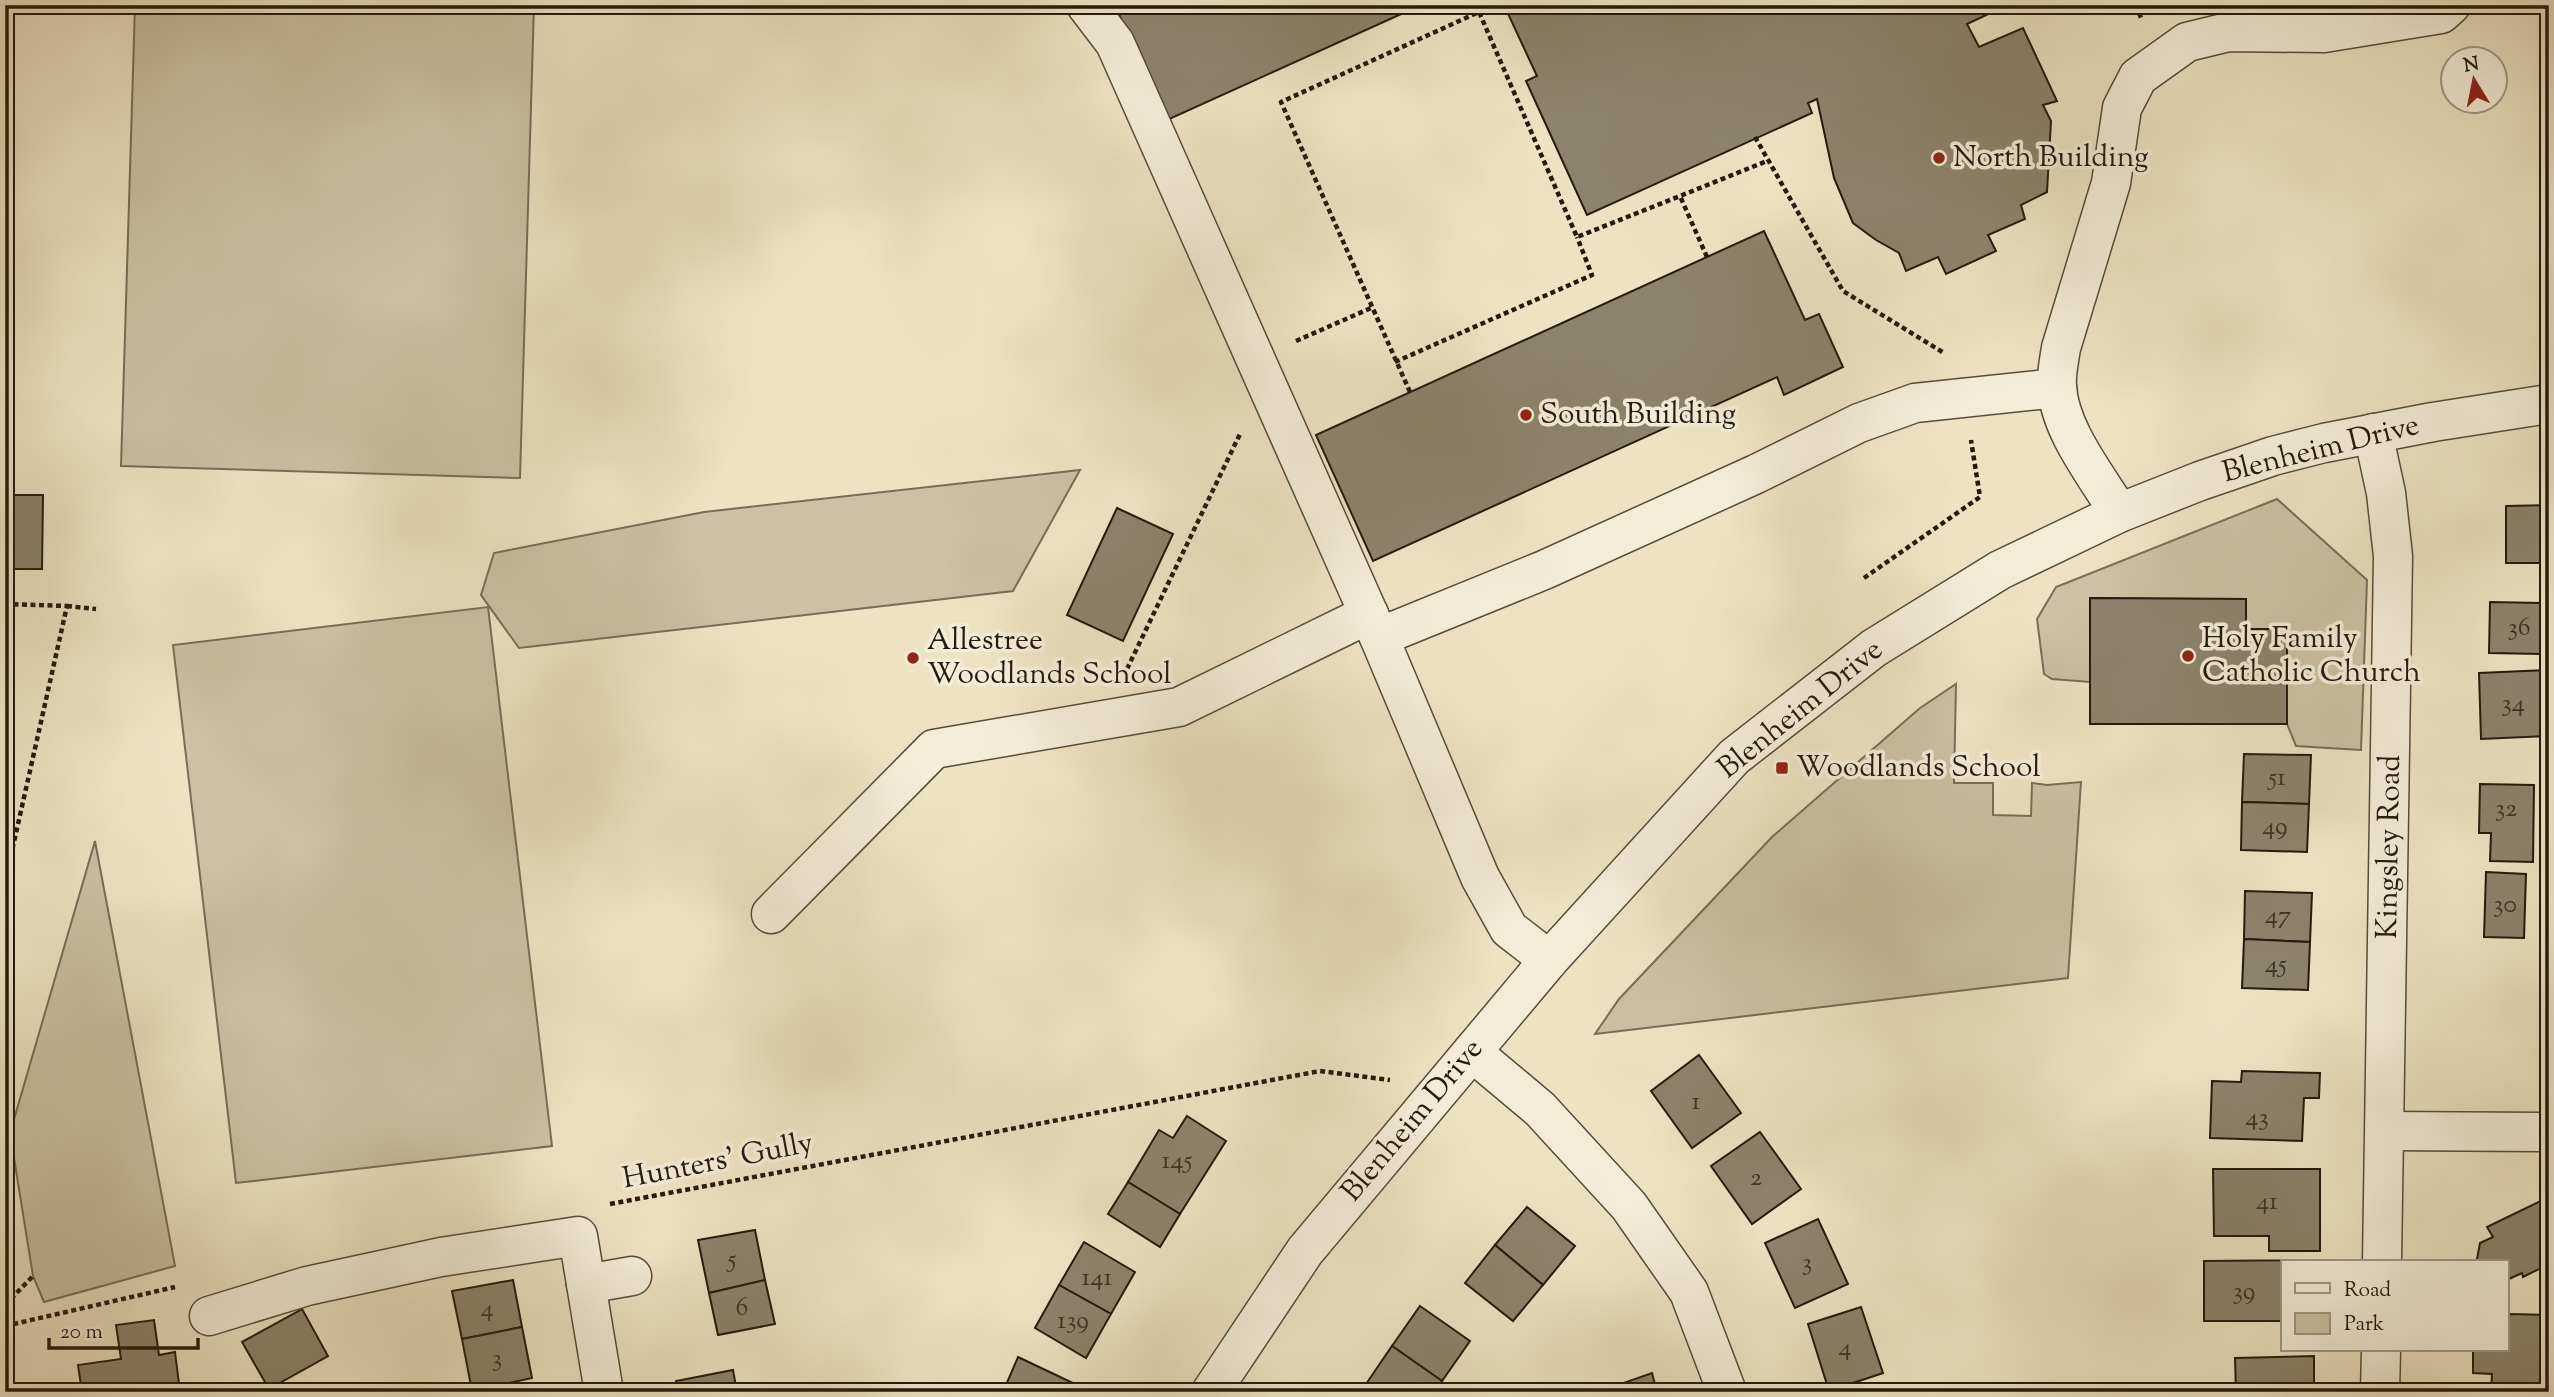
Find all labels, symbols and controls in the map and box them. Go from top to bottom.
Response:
north arrow [2438,46,2508,116]
text: N [2462,51,2481,80]
place label: North Building [1953,137,2149,180]
marker: North Building [1931,150,1947,166]
place label: South Building [1540,394,1736,437]
street label: Blenheim Drive [2218,405,2424,495]
marker: South Building [1518,407,1534,423]
house number: 36 [2507,610,2531,647]
place label: Holy Family Catholic Church [2202,618,2421,695]
place label: Allestree Woodlands School [927,620,1172,697]
street label: Blenheim Drive [1709,630,1893,790]
marker: Holy Family Catholic Church [2180,648,2196,664]
marker: Allestree Woodlands School [905,650,921,666]
house number: 34 [2501,686,2525,723]
place label: Woodlands School [1796,747,2041,790]
street label: Kingsley Road [2367,754,2413,940]
marker: Woodlands School [1774,760,1790,776]
house number: 51 [2266,760,2286,797]
house number: 32 [2495,791,2517,828]
house number: 49 [2262,809,2288,846]
house number: 30 [2493,887,2517,924]
house number: 47 [2265,898,2291,935]
house number: 45 [2265,947,2287,984]
street label: Blenheim Drive [1332,1030,1494,1212]
house number: 1 [1692,1084,1701,1121]
house number: 43 [2245,1100,2269,1137]
street label: Hunters' Gully [619,1122,817,1202]
house number: 145 [1162,1143,1193,1180]
house number: 2 [1750,1160,1762,1197]
house number: 41 [2256,1184,2278,1221]
house number: 5 [726,1242,737,1279]
house number: 3 [1802,1245,1812,1282]
house number: 141 [1082,1260,1113,1297]
legend [2281,1260,2508,1352]
house number: 39 [2233,1274,2255,1311]
text: Road [2344,1276,2391,1306]
house number: 6 [736,1290,748,1327]
house number: 4 [480,1291,494,1328]
house number: 139 [1057,1303,1089,1340]
scale bar [49,1306,198,1350]
text: Park [2344,1310,2385,1340]
text: 20 m [60,1318,103,1348]
house number: 4 [1838,1330,1852,1367]
house number: 3 [492,1341,502,1378]

